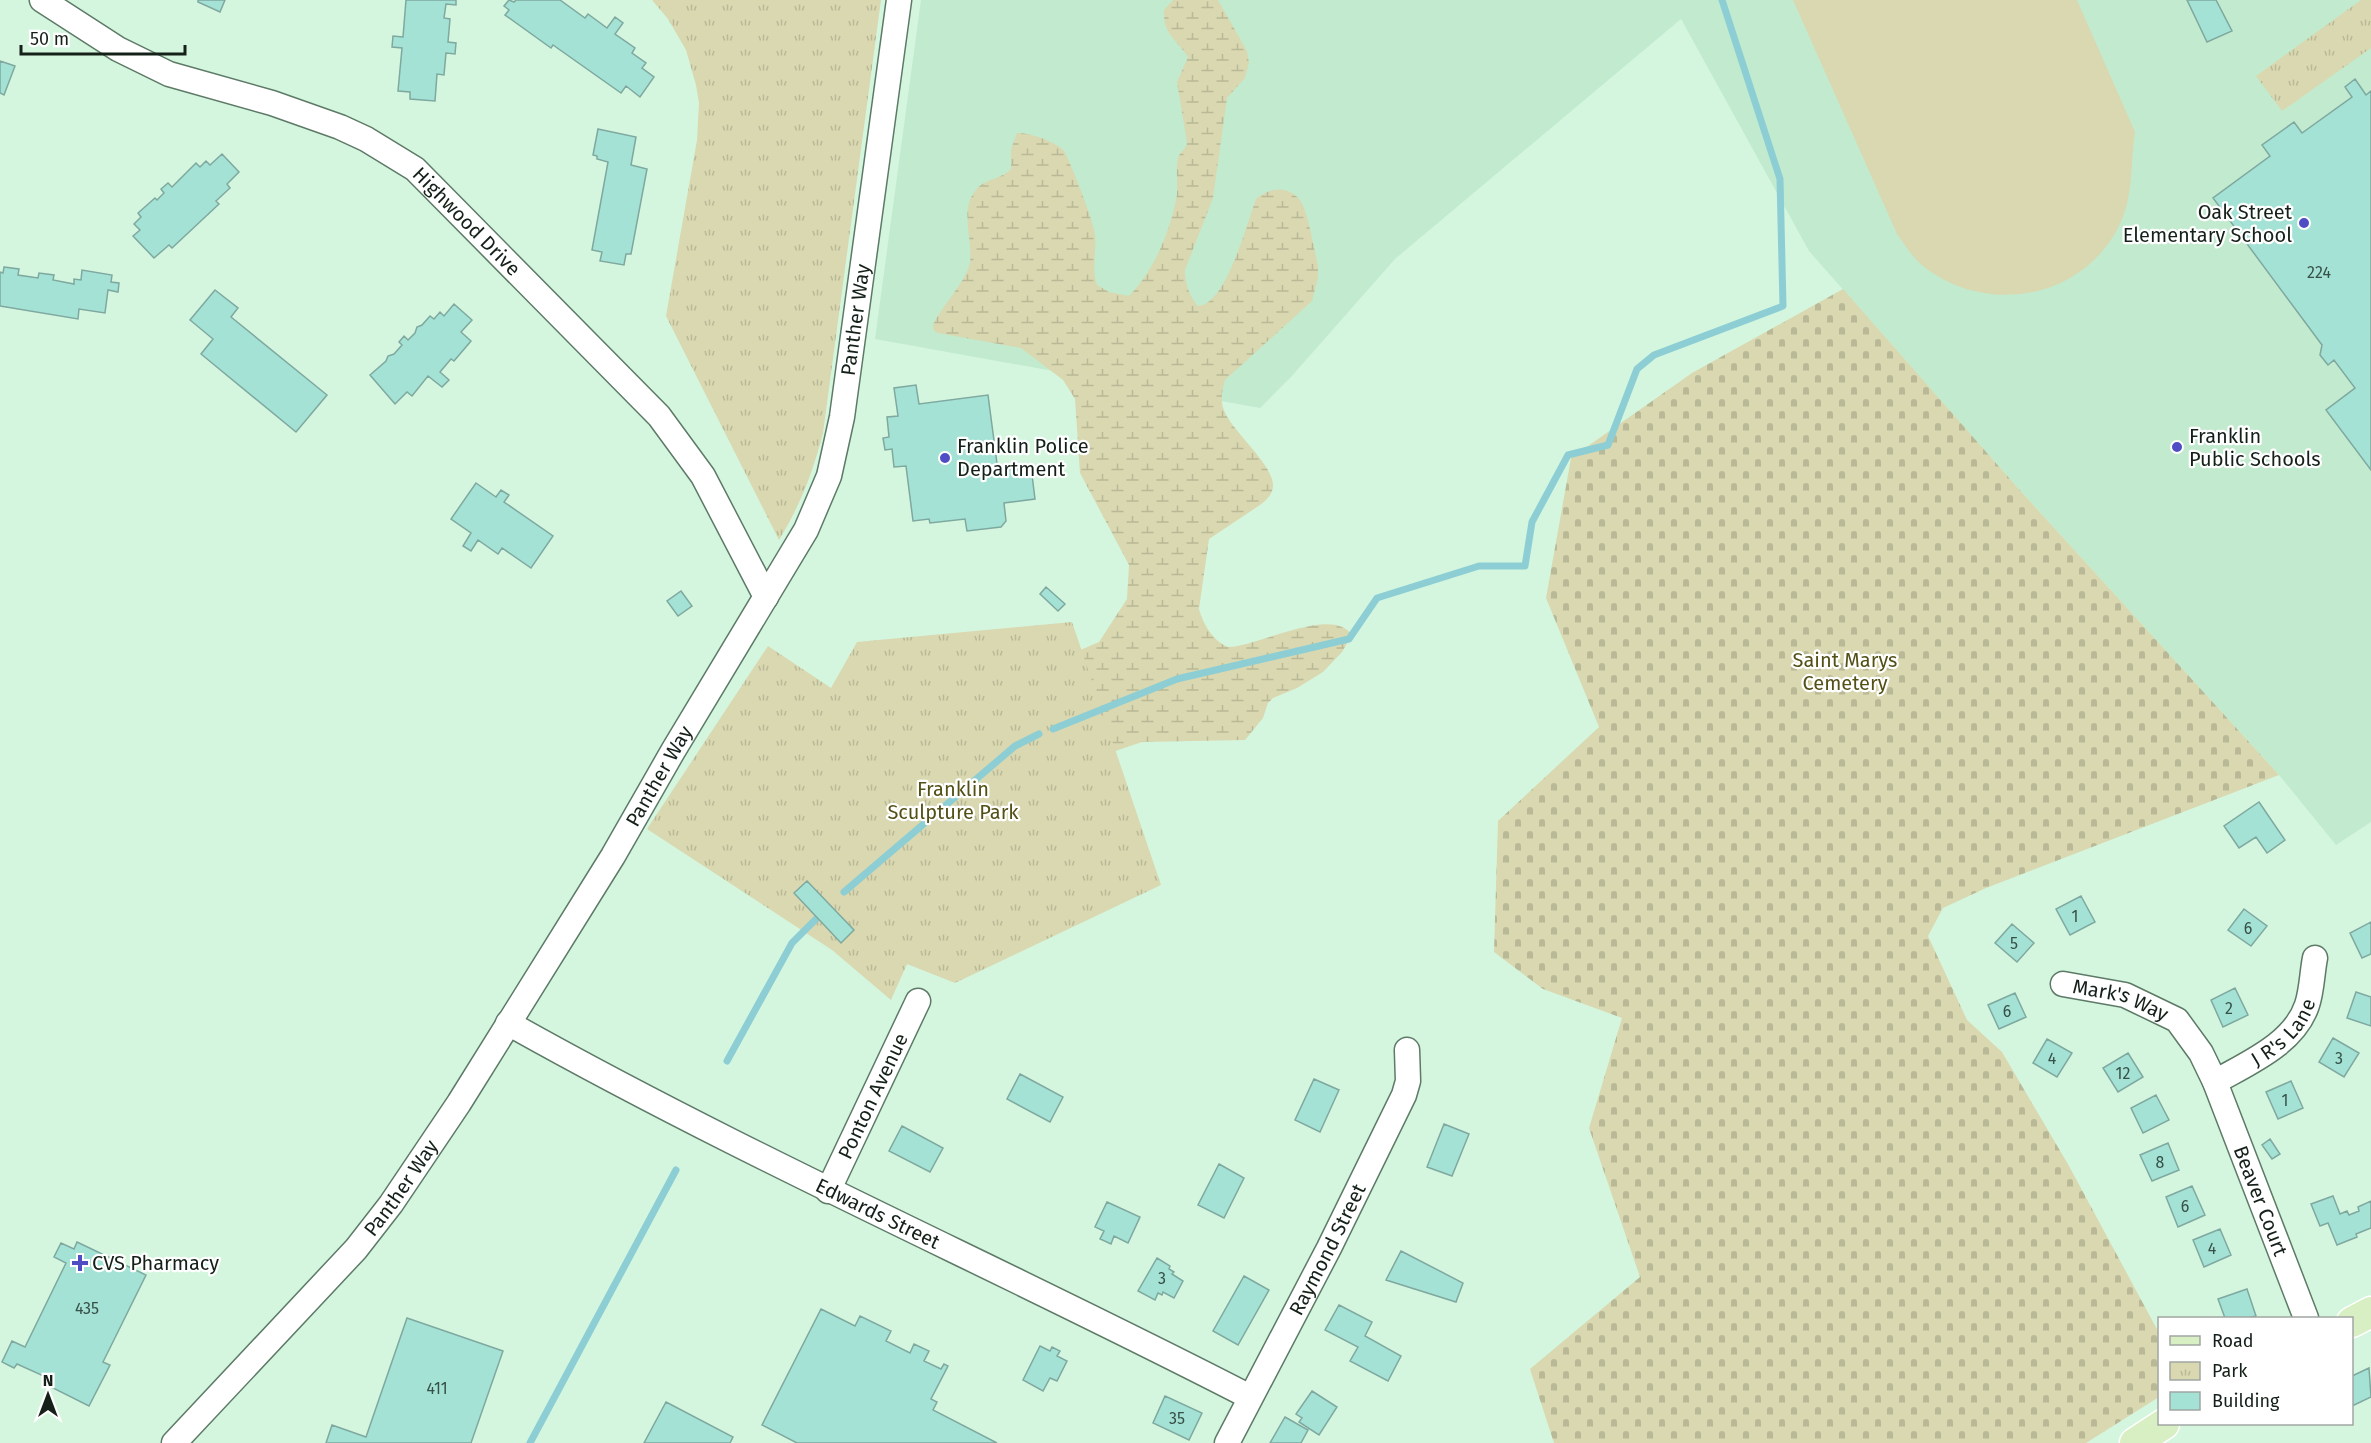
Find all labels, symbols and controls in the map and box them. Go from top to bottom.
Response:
scale bar [21,18,184,56]
text: 50 m [30,28,69,50]
street label: Highwood Drive [408,162,526,281]
place label: Oak Street Elementary School [2123,200,2293,247]
marker: Oak Street Elementary School [2297,216,2311,230]
street label: Panther Way [836,262,875,377]
house number: 224 [2307,263,2331,282]
place label: Franklin Public Schools [2189,424,2321,471]
place label: Franklin Police Department [957,434,1089,481]
marker: Franklin Public Schools [2170,440,2184,454]
marker: Franklin Police Department [938,451,952,465]
park label: Saint Marys Cemetery [1793,648,1897,695]
street label: Panther Way [620,721,698,831]
park label: Franklin Sculpture Park [887,777,1019,824]
house number: 1 [2072,907,2078,926]
house number: 6 [2244,919,2252,938]
house number: 5 [2010,934,2018,953]
street label: Mark's Way [2071,974,2173,1026]
street label: J R's Lane [2247,996,2320,1071]
house number: 2 [2225,999,2233,1018]
house number: 6 [2003,1002,2011,1021]
street label: Ponton Avenue [833,1029,913,1163]
house number: 4 [2048,1049,2057,1068]
house number: 3 [2335,1049,2343,1068]
house number: 12 [2116,1064,2130,1083]
house number: 1 [2282,1091,2288,1110]
street label: Panther Way [359,1135,443,1241]
street label: Beaver Court [2229,1142,2293,1260]
house number: 8 [2156,1153,2165,1172]
street label: Edwards Street [812,1173,945,1254]
street label: Raymond Street [1284,1179,1371,1319]
house number: 6 [2181,1197,2189,1216]
house number: 4 [2208,1239,2217,1258]
place label: CVS Pharmacy [92,1251,219,1275]
marker: CVS Pharmacy [73,1256,87,1270]
house number: 3 [1158,1269,1166,1288]
house number: 435 [75,1299,99,1318]
legend [2158,1317,2353,1425]
text: Road [2212,1330,2254,1352]
text: Park [2212,1360,2248,1382]
north arrow [18,1365,78,1425]
text: N [43,1371,53,1390]
house number: 411 [426,1379,448,1398]
text: Building [2212,1390,2280,1412]
house number: 35 [1169,1409,1185,1428]

